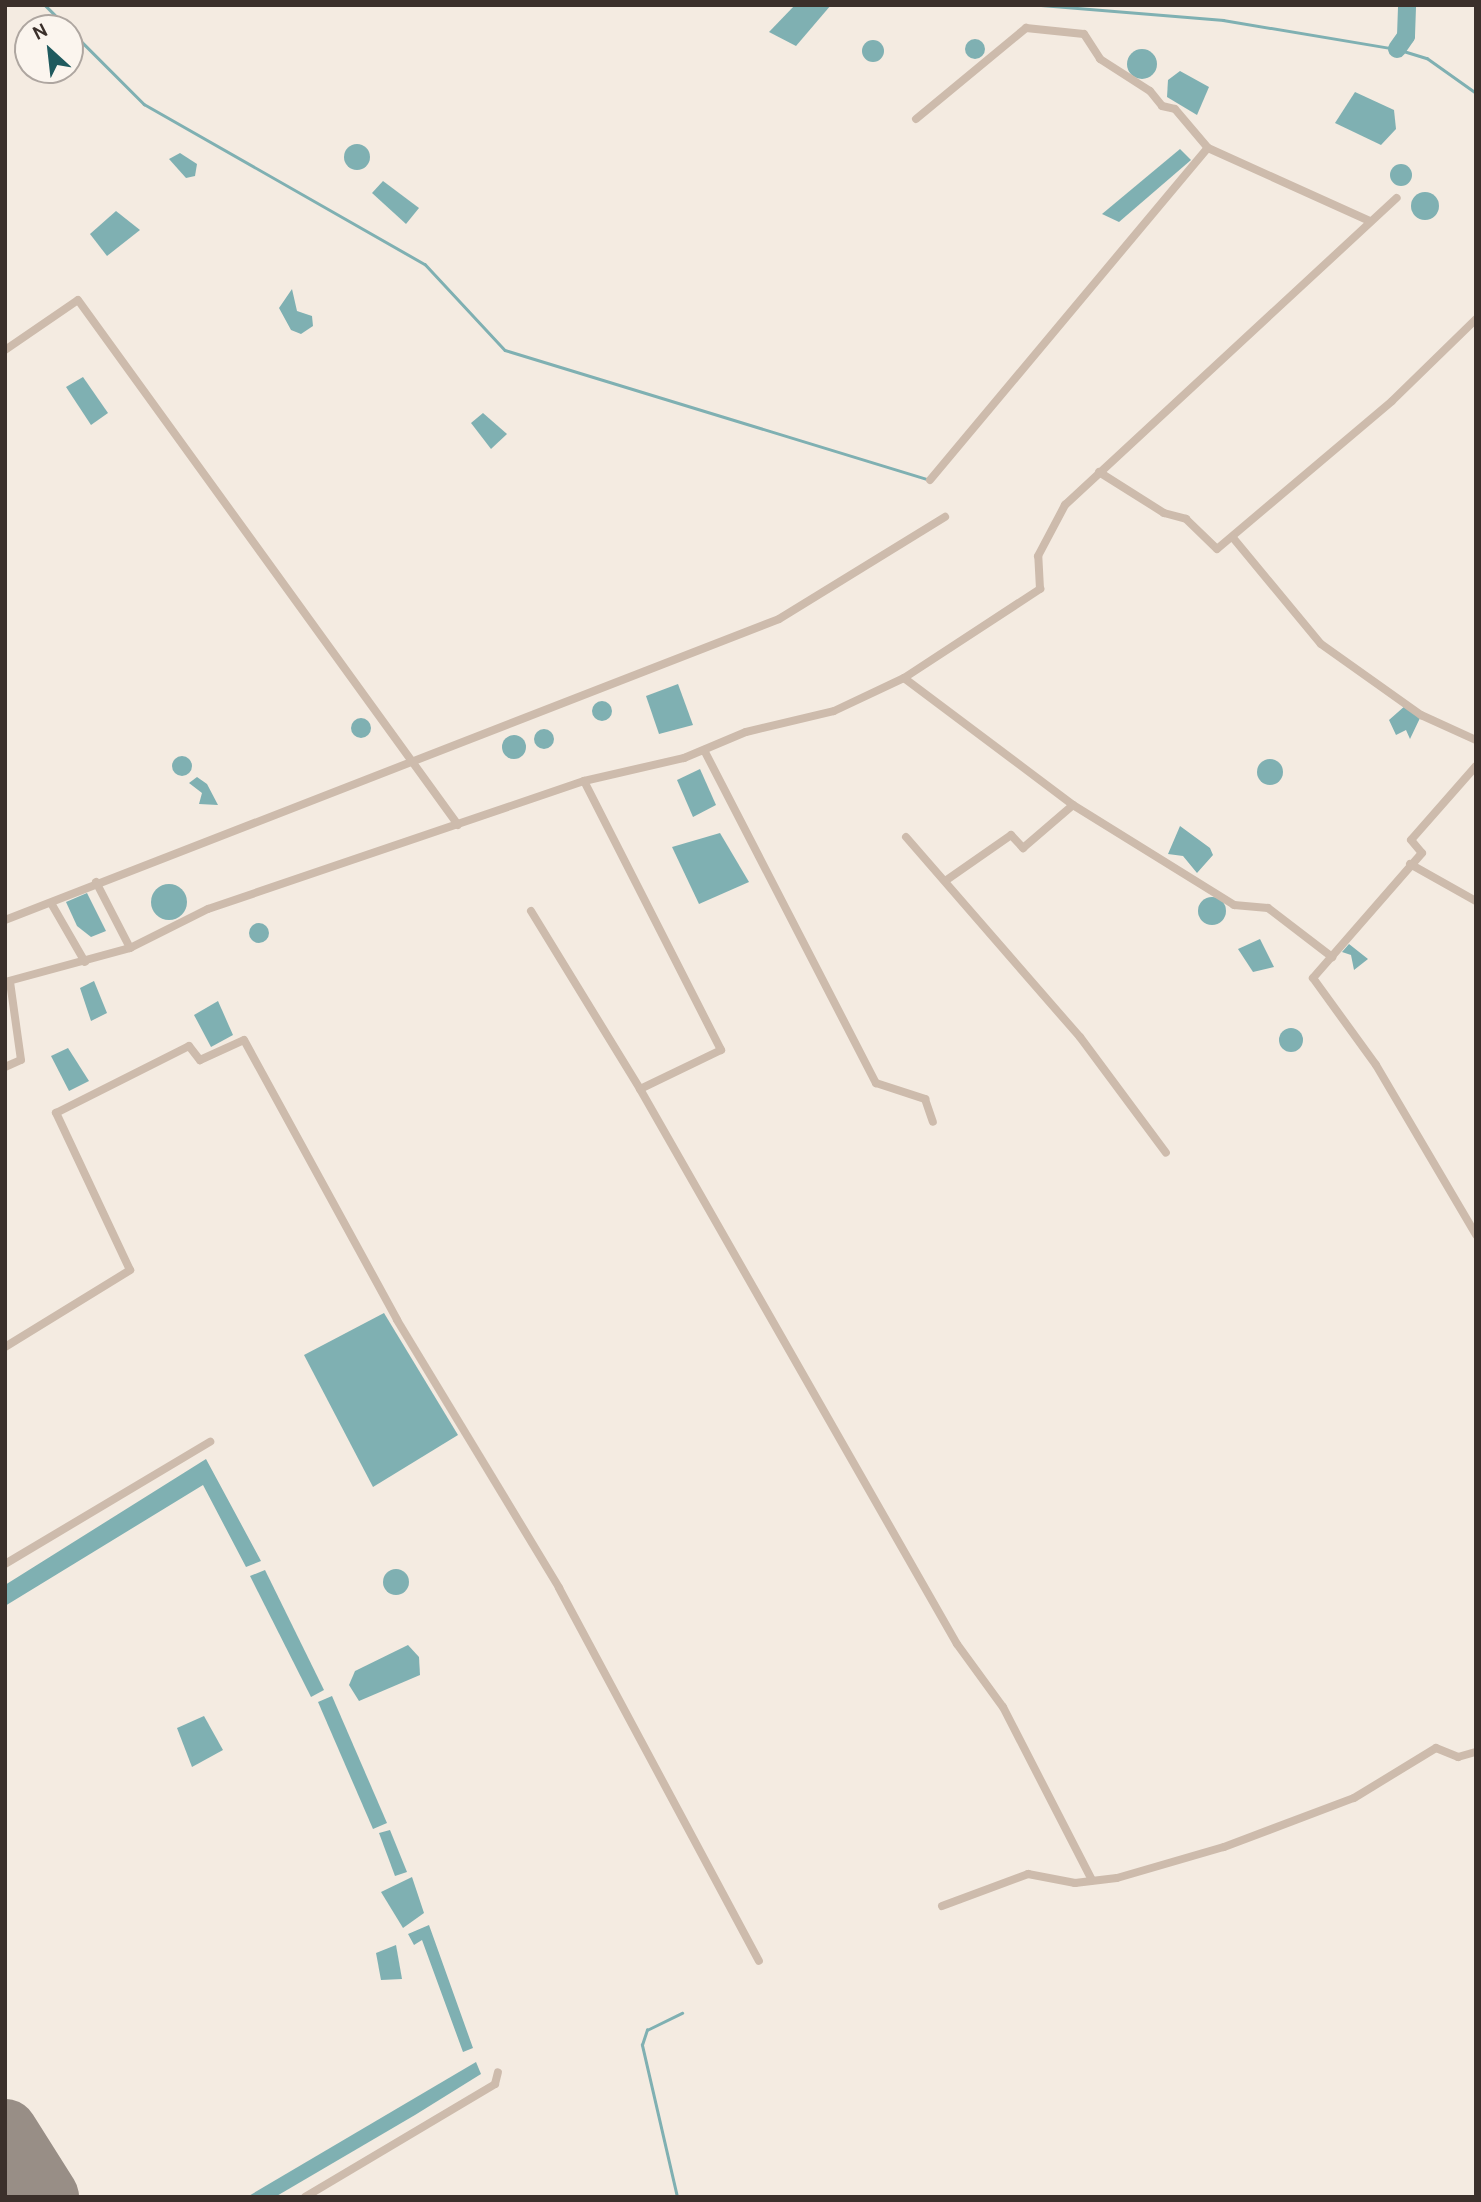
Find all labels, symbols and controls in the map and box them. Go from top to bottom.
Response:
north arrow [14,14,84,84]
text: N [29,18,51,45]

